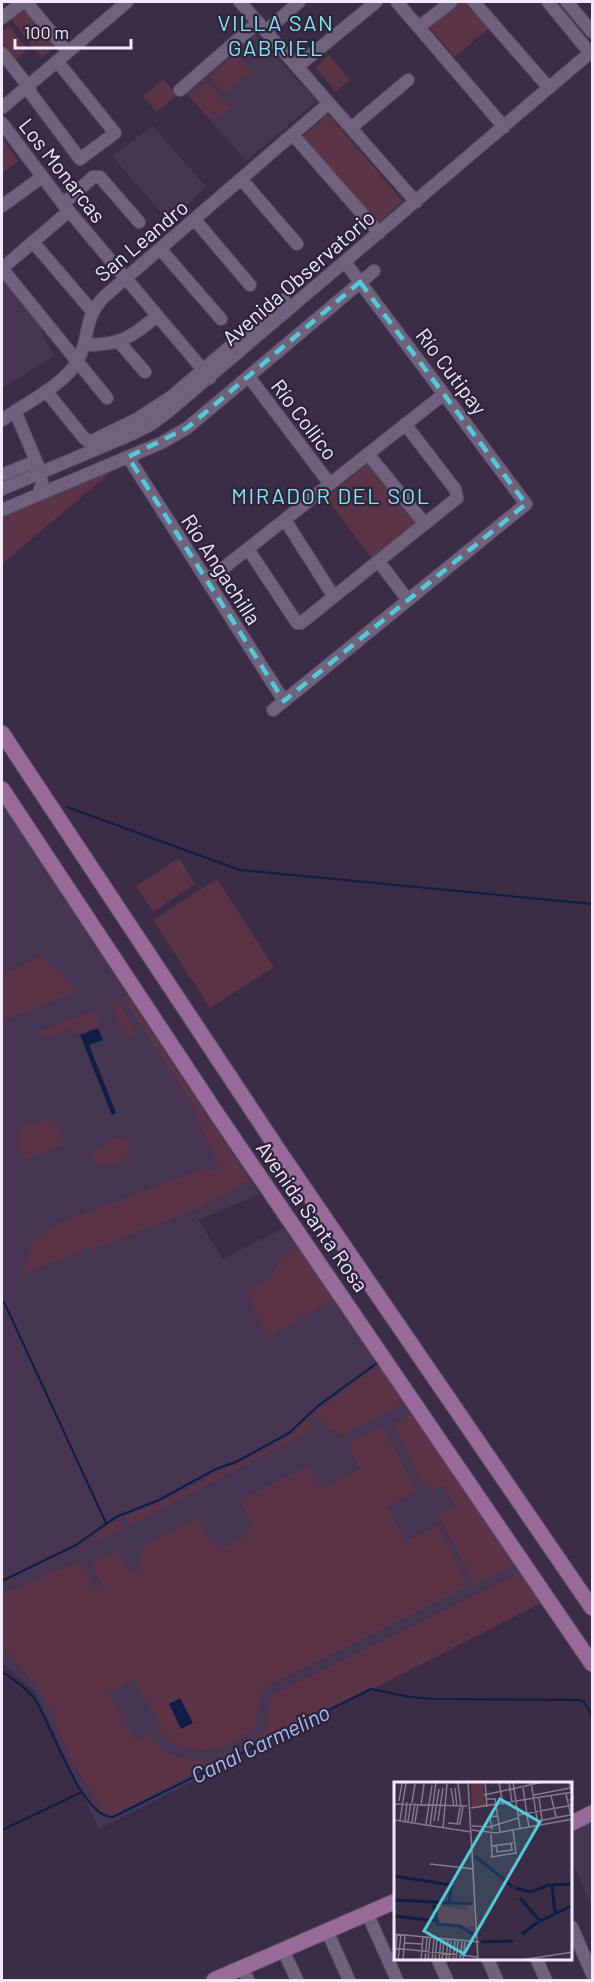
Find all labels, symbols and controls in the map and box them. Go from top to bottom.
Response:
district label: VILLA SAN GABRIEL [218,9,334,60]
scale bar [15,12,130,50]
text: 100 m [24,21,69,43]
street label: Los Monarcas [15,113,111,227]
street label: San Leandro [89,194,193,286]
street label: Avenida Observatorio [217,204,379,350]
street label: Río Cutipay [411,323,493,419]
street label: Río Collico [267,374,343,464]
district label: MIRADOR DEL SOL [231,482,431,508]
street label: Río Angachilla [177,509,267,629]
street label: Avenida Santa Rosa [252,1136,374,1296]
water label: Canal Carmelino [186,1698,334,1788]
inset map [394,1782,573,1961]

